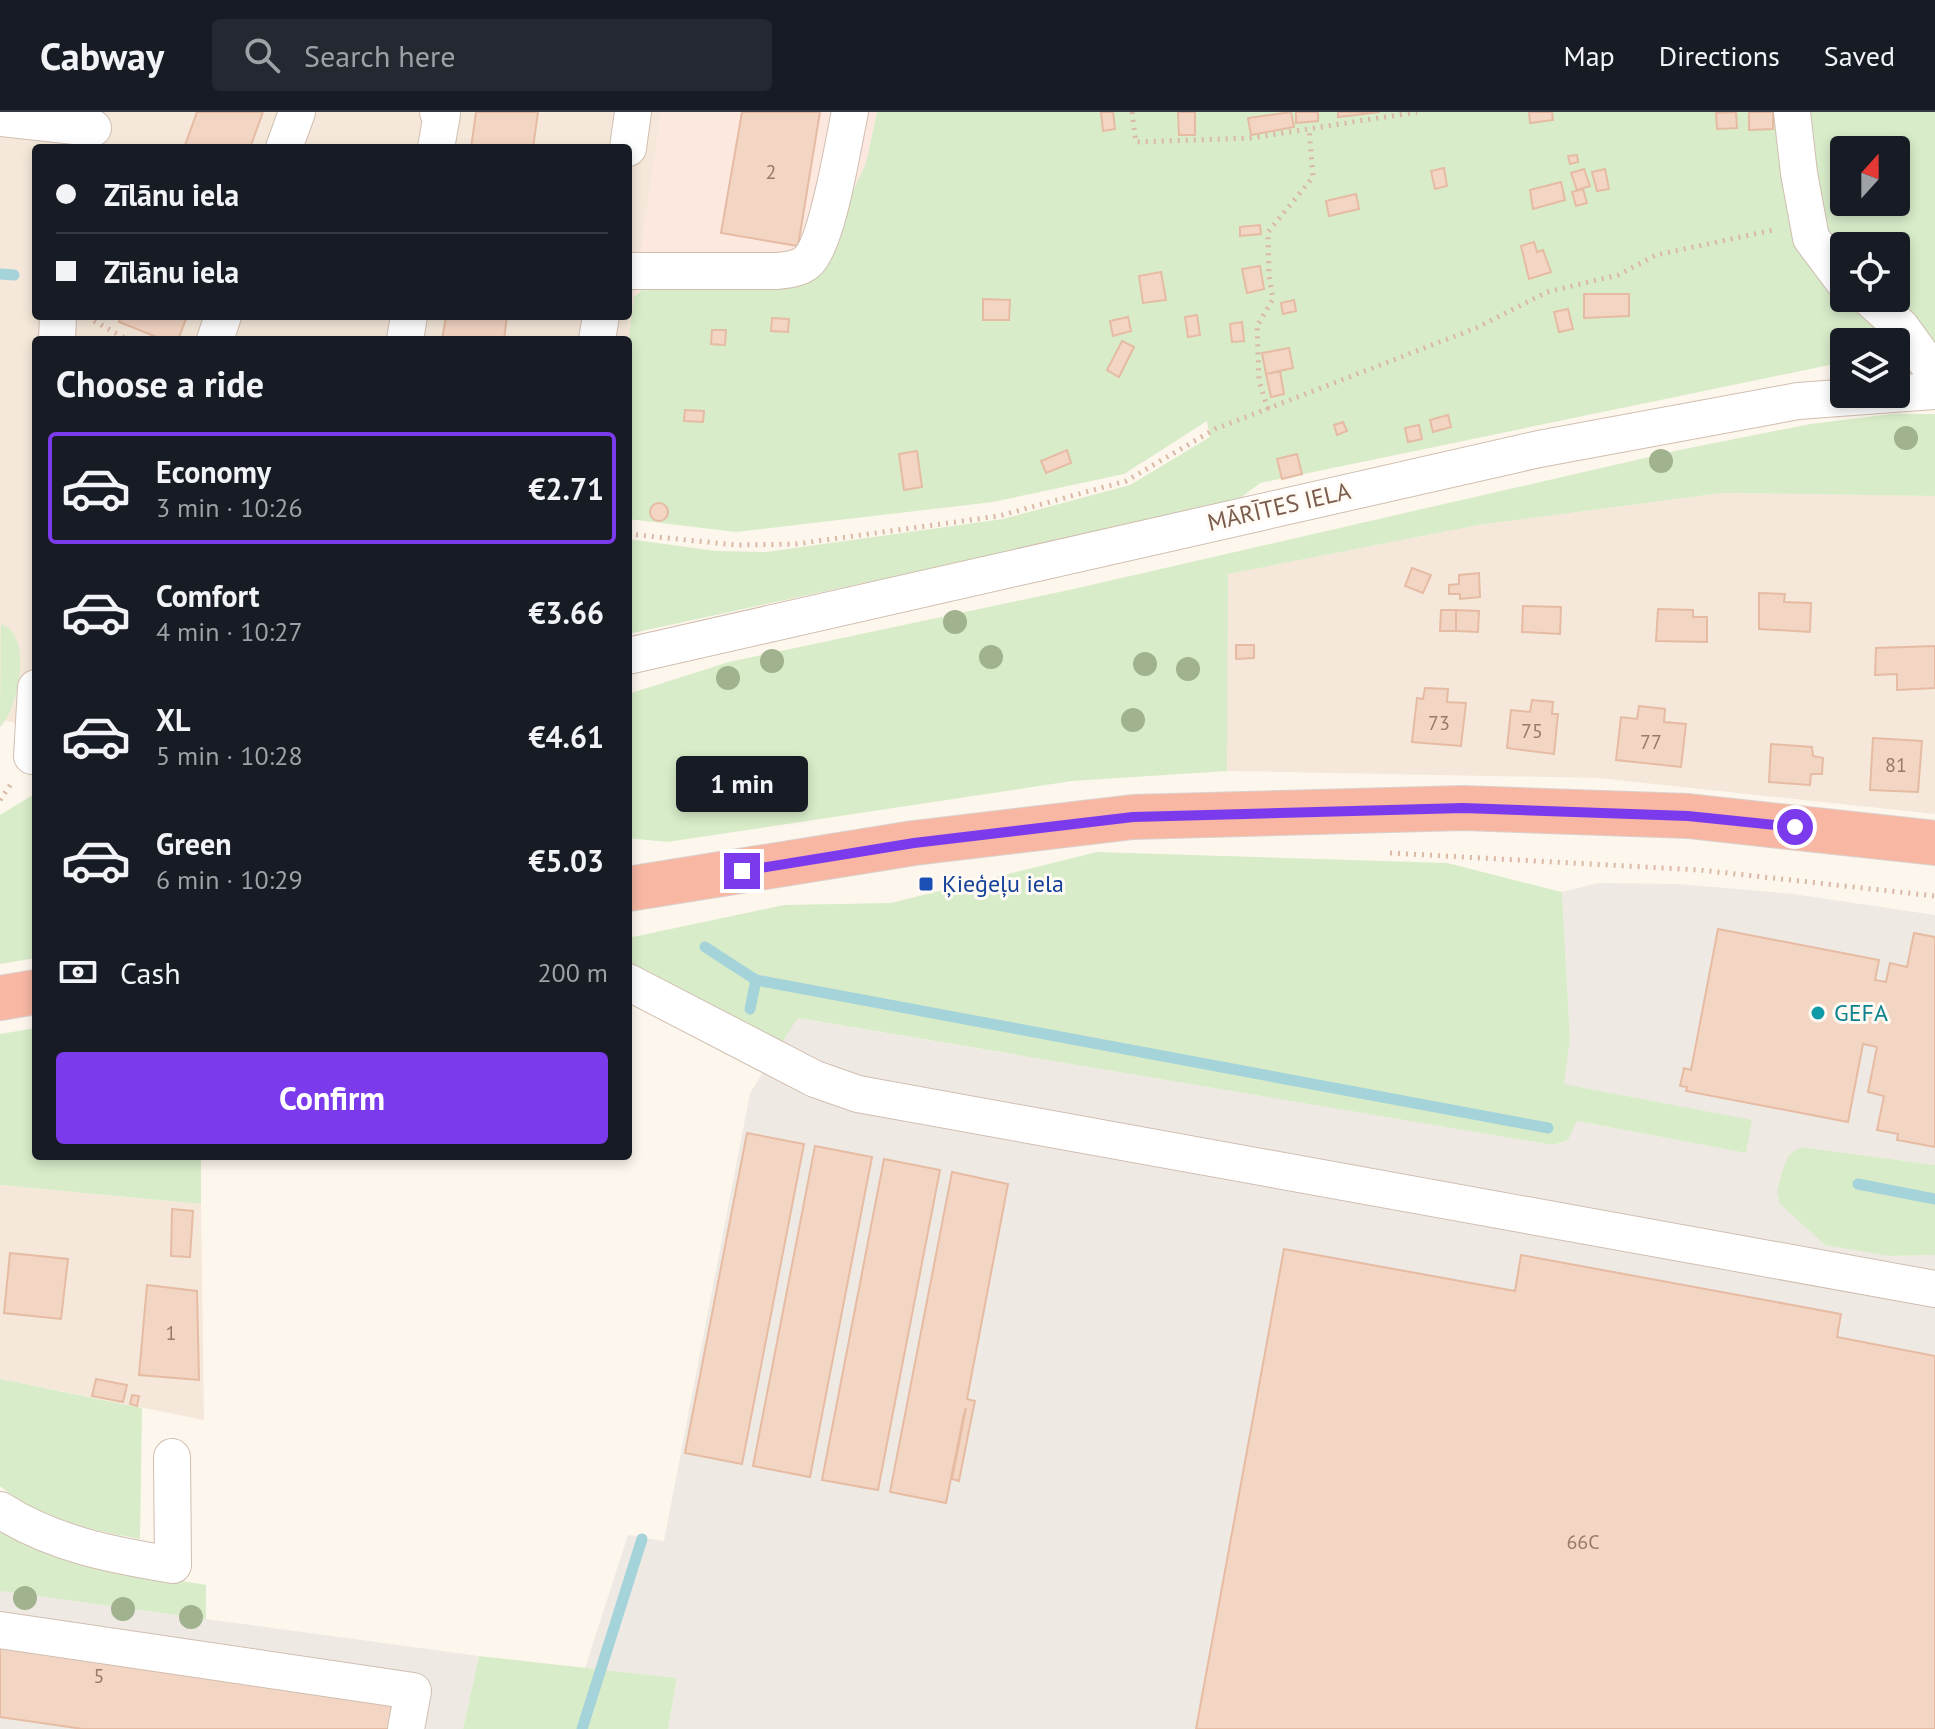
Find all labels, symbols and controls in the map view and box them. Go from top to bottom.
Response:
search box [212,19,772,91]
text: Cabway [40,31,164,80]
icon: search [240,33,284,77]
text: Search here [304,36,455,75]
text: Map [1564,37,1615,74]
text: Directions [1659,37,1780,74]
text: Saved [1824,37,1895,74]
north arrow [1830,136,1910,216]
map controls [1830,136,1910,408]
house number: 2 [766,159,776,185]
text: Zīlānu iela [104,175,239,214]
button: locate [1830,232,1910,312]
text: Zīlānu iela [104,252,239,291]
button: layers [1830,328,1910,408]
text: Choose a ride [56,360,264,407]
icon: car [60,452,132,524]
text: Economy [156,452,271,491]
text: €2.71 [529,469,604,508]
street label: MĀRĪTES IELA [1204,475,1354,538]
text: 3 min · 10:26 [156,491,303,524]
icon: car [60,576,132,648]
text: Comfort [156,576,259,615]
text: €3.66 [529,593,604,632]
text: 4 min · 10:27 [156,615,303,648]
icon: car [60,700,132,772]
text: XL [156,700,190,739]
house number: 73 [1428,710,1450,736]
text: €4.61 [529,717,604,756]
house number: 75 [1521,718,1543,744]
house number: 77 [1640,729,1662,755]
text: 5 min · 10:28 [156,739,303,772]
house number: 81 [1885,752,1907,778]
callout: 1 min [676,755,808,811]
text: 1 min [710,767,774,800]
route start [1777,809,1813,845]
icon: car [60,824,132,896]
text: Green [156,824,231,863]
text: €5.03 [529,841,604,880]
route end [724,853,760,889]
text: 6 min · 10:29 [156,863,303,896]
place label: Ķieģeļu iela [942,868,1064,899]
marker: Ķieģeļu iela [917,875,935,893]
icon: cash [56,950,100,994]
text: Cash [120,953,181,992]
text: 200 m [537,956,608,989]
place label: GEFA [1834,997,1888,1028]
marker: GEFA [1809,1004,1827,1022]
button: Confirm [56,1052,608,1144]
house number: 1 [166,1320,176,1346]
house number: 66C [1566,1529,1600,1555]
house number: 5 [94,1663,104,1689]

